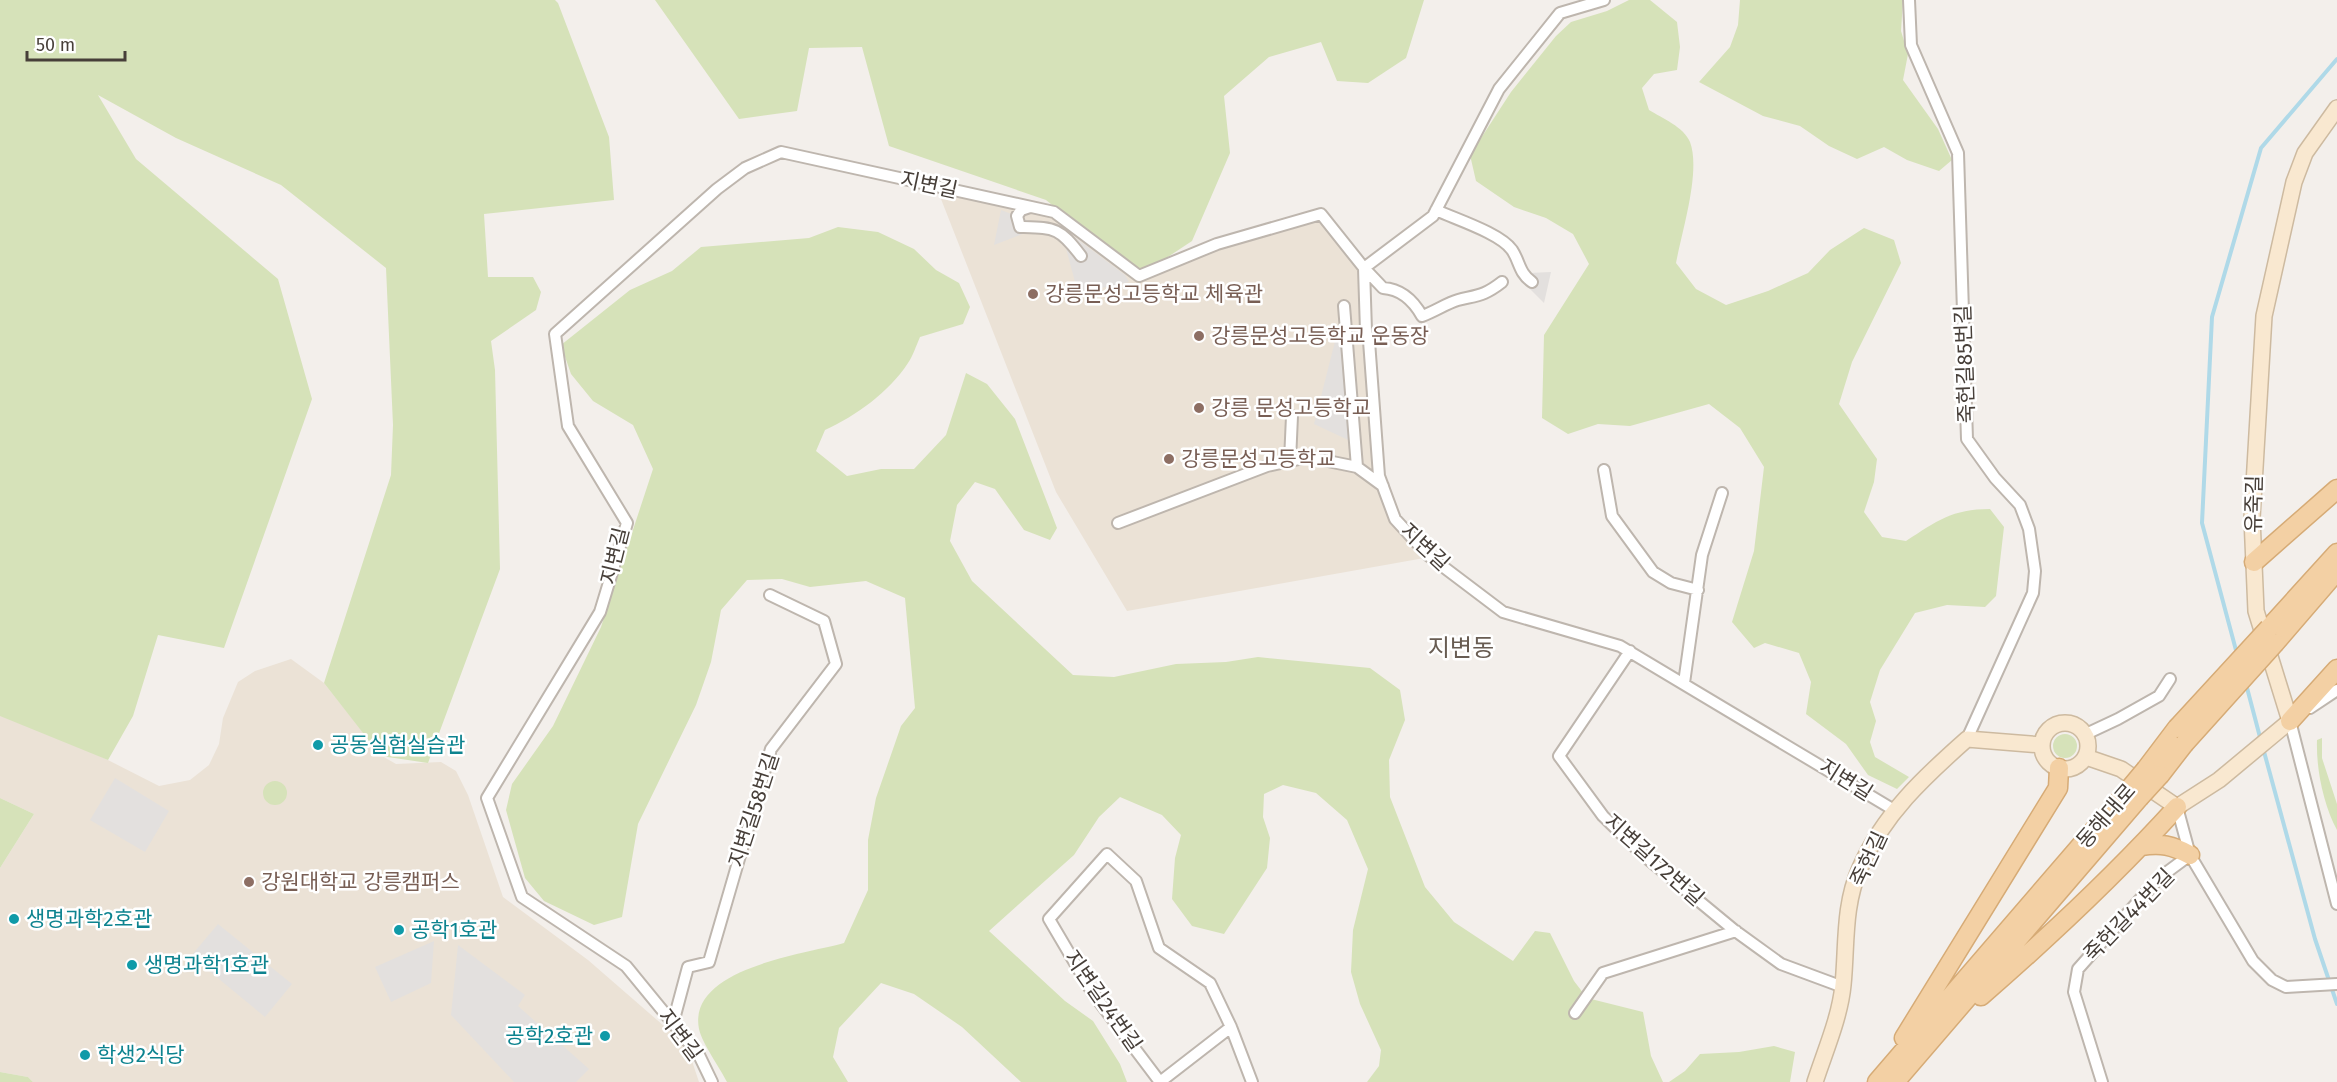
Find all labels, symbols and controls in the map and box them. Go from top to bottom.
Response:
scale bar [27,24,124,62]
text: 50 m [36,34,75,56]
street label: 지변길 [898,166,960,204]
place label: 강릉문성고등학교 체육관 [1045,281,1263,307]
marker: 강릉문성고등학교 체육관 [1026,287,1040,301]
street label: 죽헌길85번길 [1950,304,1980,424]
place label: 강릉문성고등학교 운동장 [1211,323,1429,349]
marker: 강릉문성고등학교 운동장 [1192,329,1206,343]
place label: 강릉 문성고등학교 [1211,395,1371,421]
marker: 강릉 문성고등학교 [1192,401,1206,415]
place label: 강릉문성고등학교 [1181,446,1336,472]
marker: 강릉문성고등학교 [1162,452,1176,466]
street label: 유죽길 [2240,475,2268,533]
street label: 지변길 [1395,518,1455,576]
street label: 지변길 [595,525,635,587]
district label: 지변동 [1428,634,1494,662]
place label: 공동실험실습관 [330,732,465,758]
marker: 공동실험실습관 [311,738,325,752]
street label: 지변길58번길 [723,750,785,870]
street label: 지변길 [1815,754,1877,806]
street label: 동해대로 [2071,778,2141,854]
street label: 지변길172번길 [1599,808,1709,912]
street label: 죽헌길 [1845,827,1893,891]
street label: 죽헌길44번길 [2078,863,2180,967]
place label: 강원대학교 강릉캠퍼스 [261,869,460,895]
marker: 강원대학교 강릉캠퍼스 [242,875,256,889]
place label: 생명과학2호관 [26,906,152,932]
marker: 생명과학2호관 [7,912,21,926]
place label: 공학1호관 [411,917,497,943]
marker: 공학1호관 [392,923,406,937]
street label: 지변길24번길 [1059,945,1147,1057]
place label: 생명과학1호관 [144,952,269,978]
marker: 생명과학1호관 [125,958,139,972]
street label: 지변길 [652,1004,708,1066]
place label: 공학2호관 [505,1023,593,1049]
marker: 공학2호관 [598,1029,612,1043]
place label: 학생2식당 [97,1042,185,1068]
marker: 학생2식당 [78,1048,92,1062]

